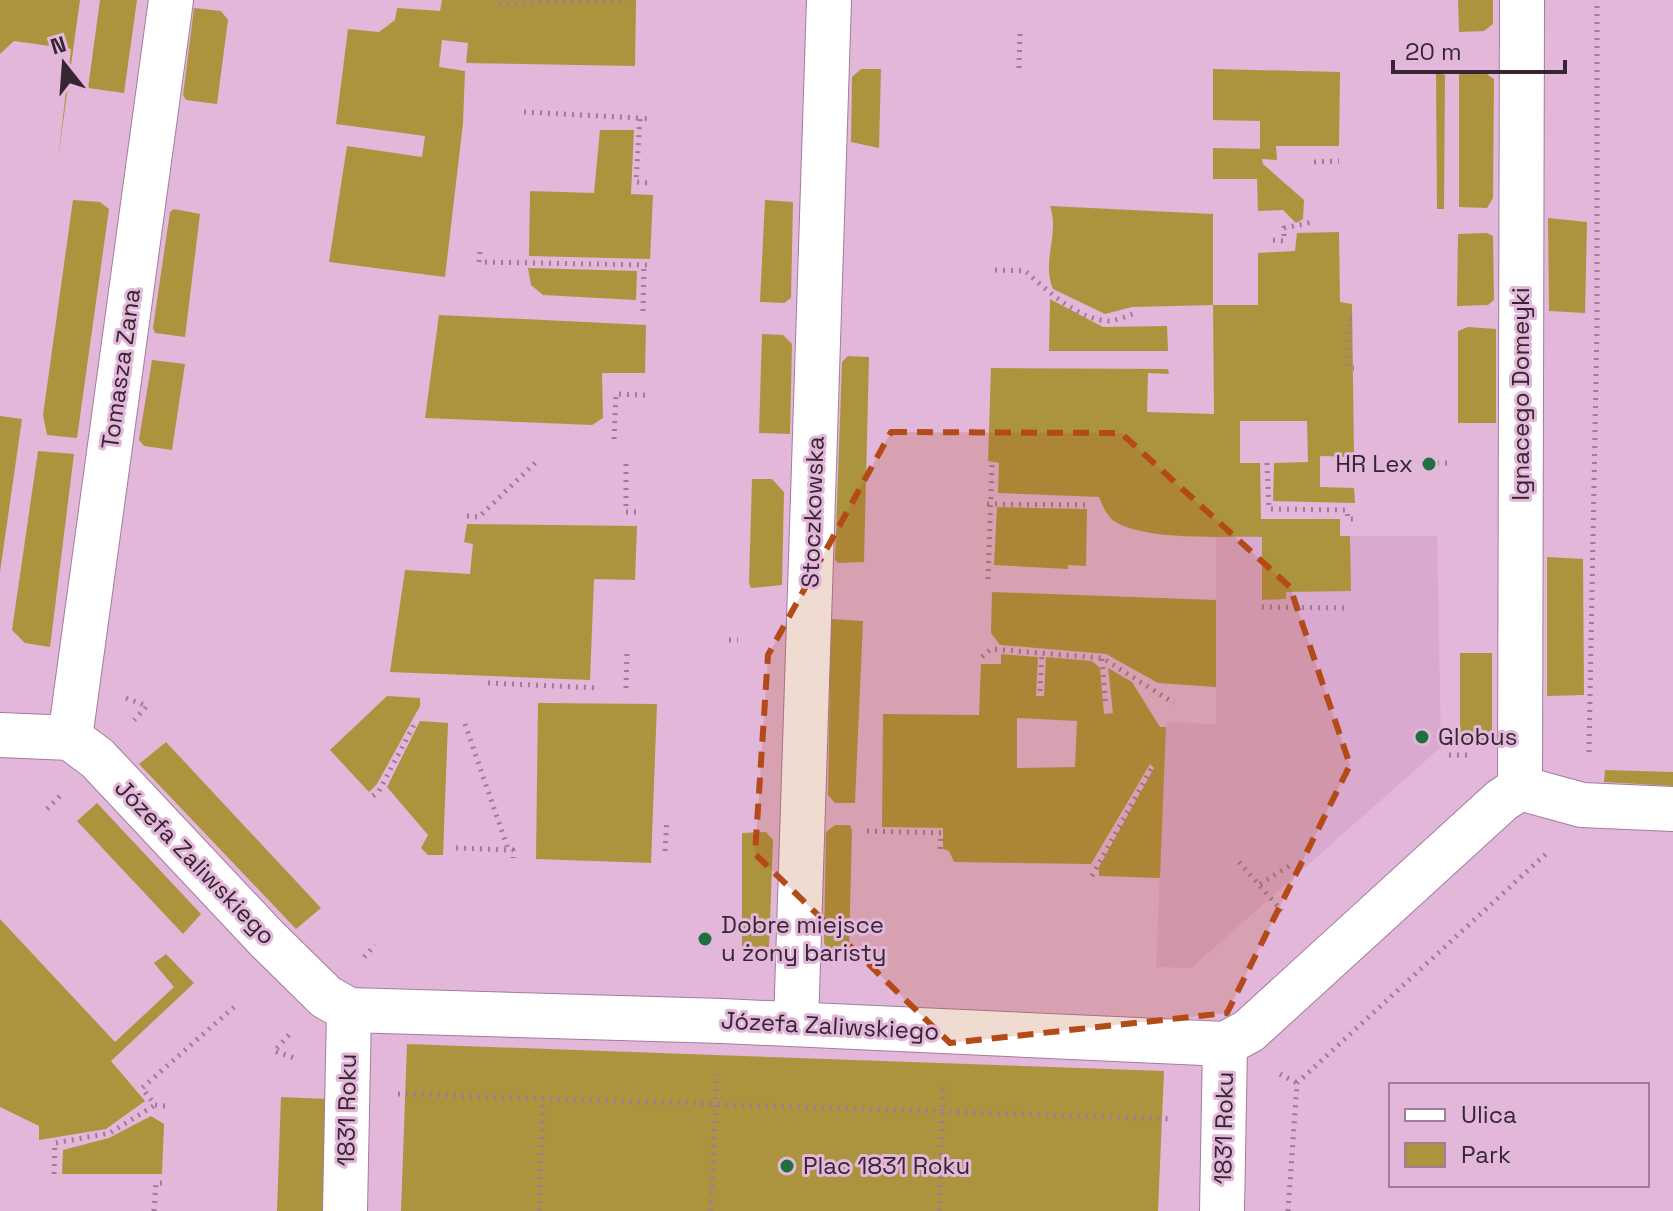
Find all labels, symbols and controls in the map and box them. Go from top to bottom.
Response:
north arrow [24,24,104,104]
scale bar [1393,24,1565,74]
text: N [47,29,69,60]
text: 20 m [1405,36,1462,67]
street label: Tomasza Zana [94,286,147,451]
street label: Ignacego Domeyki [1505,287,1536,501]
street label: Stoczkowska [794,435,831,588]
place label: HR Lex [1335,448,1413,479]
marker: HR Lex [1420,455,1438,473]
place label: Globus [1438,721,1517,752]
marker: Globus [1413,728,1431,746]
street label: Józefa Zaliwskiego [108,772,282,951]
place label: Dobre miejsce u żony baristy [721,909,886,968]
marker: Dobre miejsce u żony baristy [696,930,714,948]
street label: Józefa Zaliwskiego [720,1004,940,1047]
street label: 1831 Roku [330,1053,363,1167]
street label: 1831 Roku [1207,1071,1240,1185]
legend [1389,1083,1649,1187]
text: Ulica [1461,1099,1517,1130]
text: Park [1461,1139,1511,1170]
place label: Plac 1831 Roku [803,1150,970,1181]
marker: Plac 1831 Roku [778,1157,796,1175]

